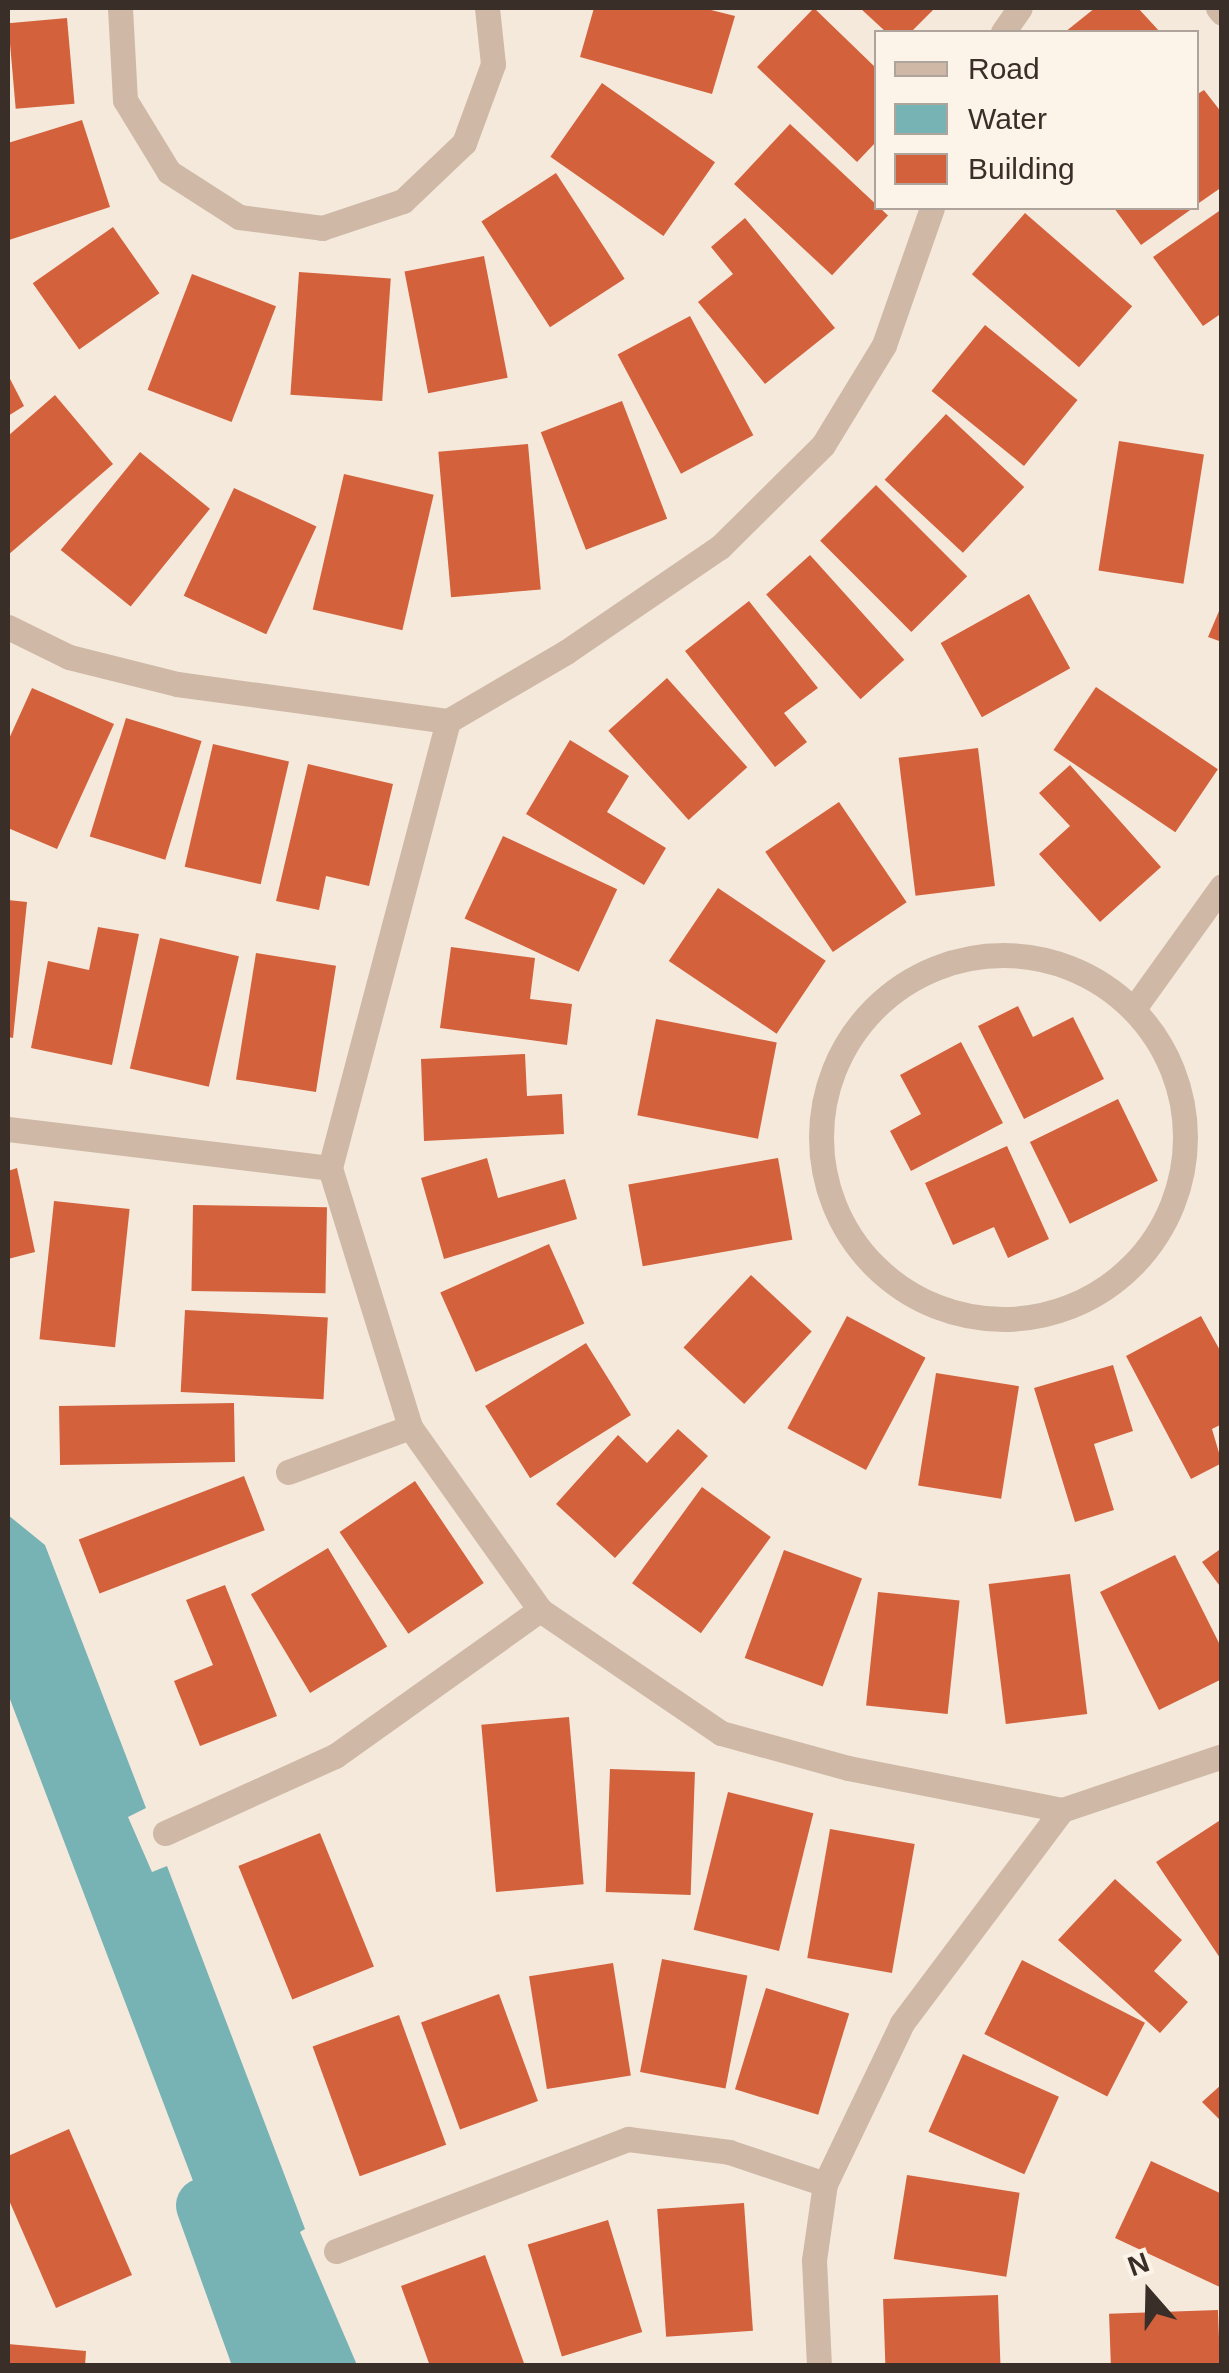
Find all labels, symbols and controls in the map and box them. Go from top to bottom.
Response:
legend [874,30,1199,210]
text: Road [968,52,1040,85]
text: Water [968,102,1047,135]
text: Building [968,152,1075,185]
north arrow [1099,2243,1199,2343]
text: N [1124,2246,1153,2282]

